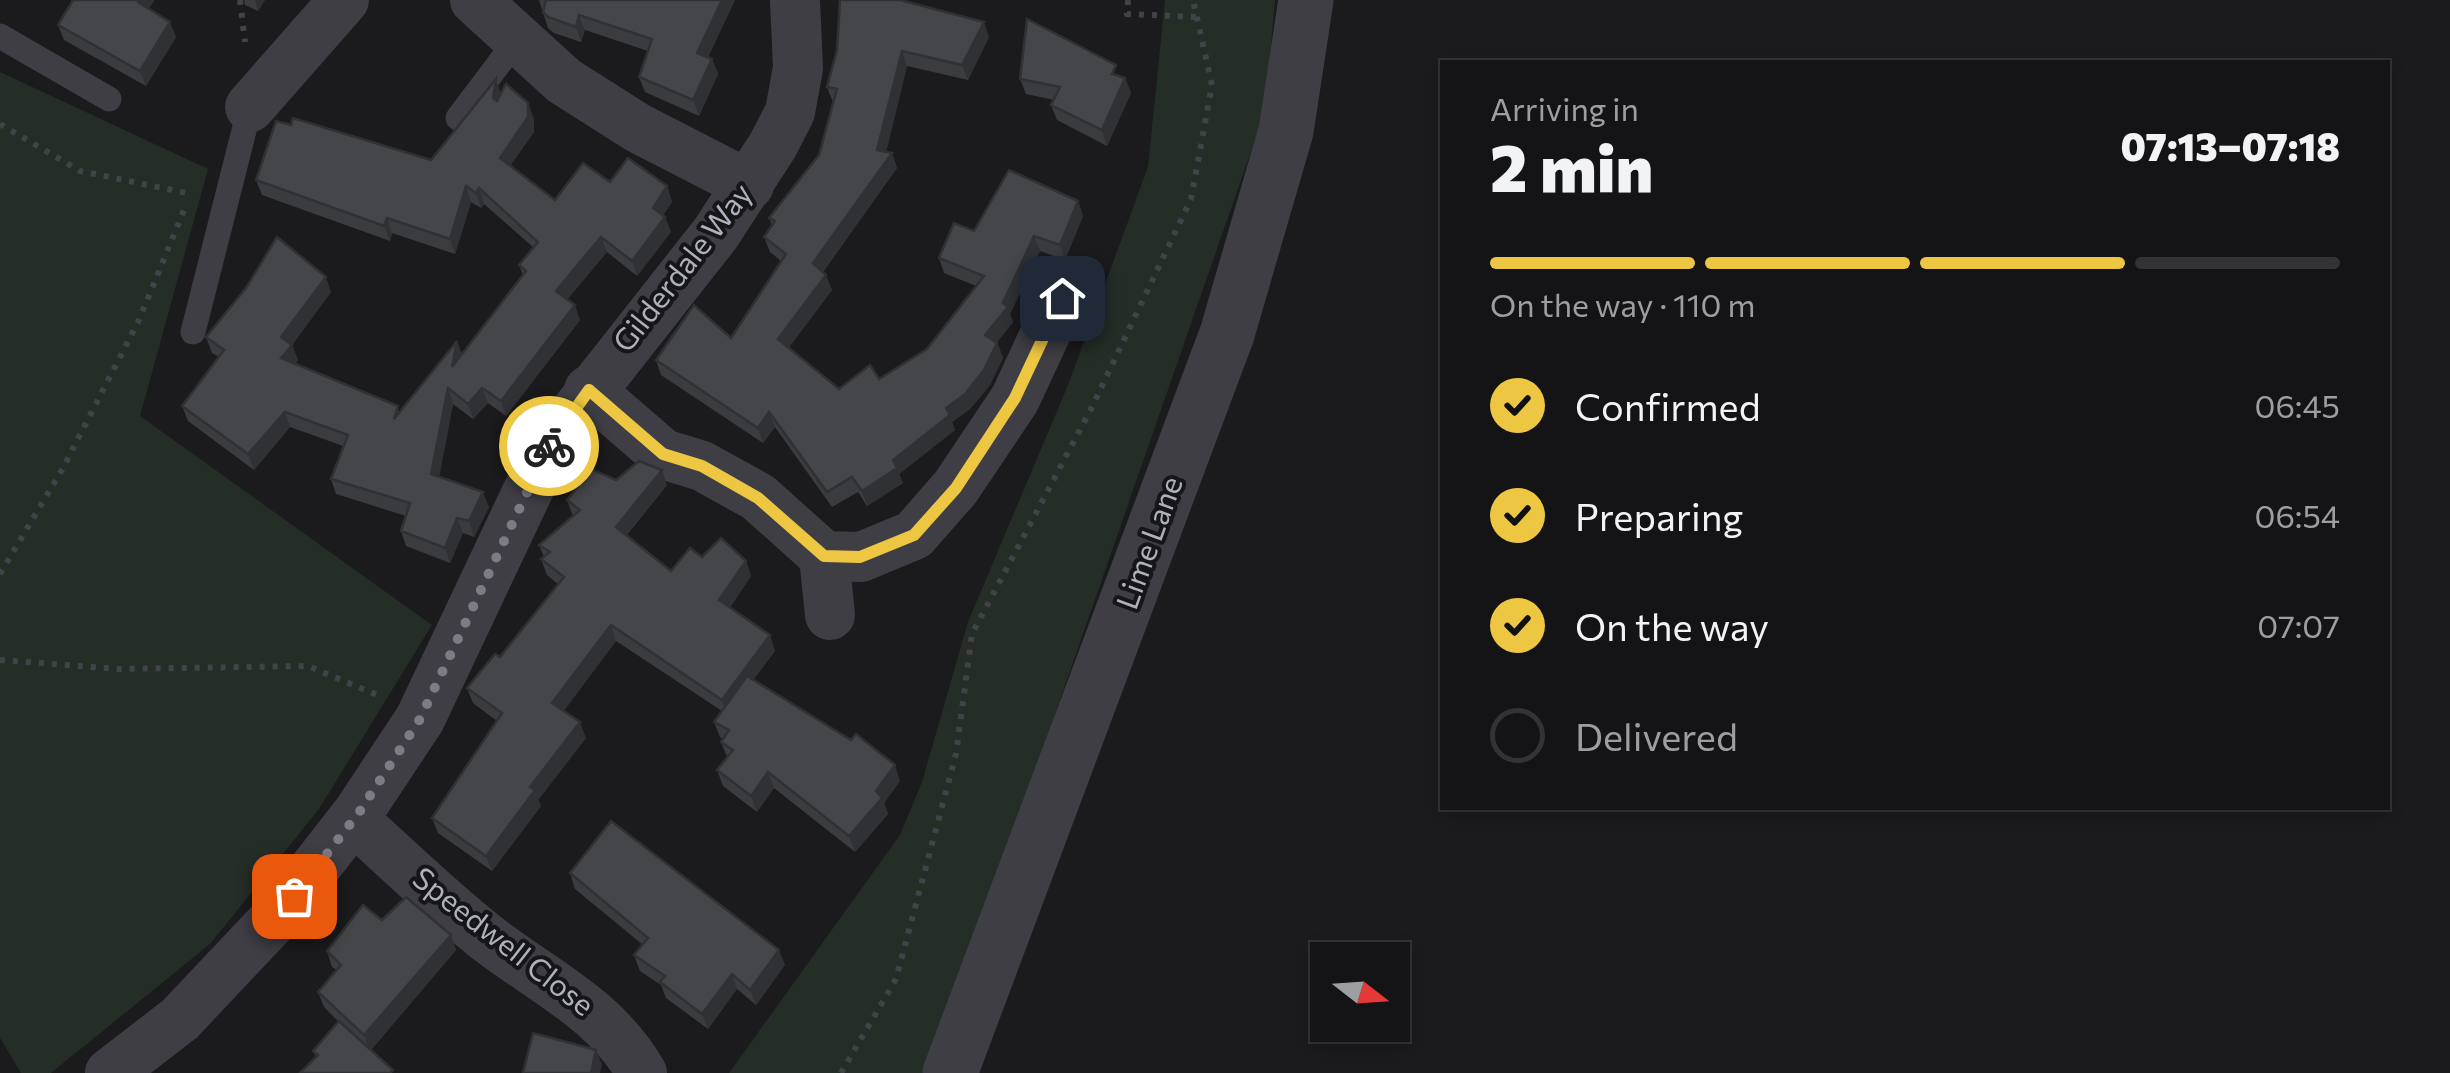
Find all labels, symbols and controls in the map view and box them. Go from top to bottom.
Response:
text: Arriving in [1490,88,1639,128]
text: 07:13–07:18 [2121,122,2340,169]
text: 2 min [1490,126,1653,205]
street label: Gilderdale Way [604,175,758,358]
pin [1020,256,1105,341]
icon: home [1035,271,1090,326]
text: On the way · 110 m [1490,284,1755,324]
icon: check [1490,378,1545,433]
text: Confirmed [1575,382,1761,429]
text: 06:45 [2255,385,2340,425]
courier [499,396,599,496]
icon: bike [522,419,577,474]
street label: Lime Lane [1107,471,1189,614]
icon: check [1490,488,1545,543]
text: Preparing [1575,492,1743,539]
text: 06:54 [2255,495,2340,535]
icon: check [1490,598,1545,653]
text: On the way [1575,602,1769,649]
text: 07:07 [2257,605,2340,645]
text: Delivered [1575,712,1738,759]
pin [252,854,337,939]
street label: Speedwell Close [407,858,603,1022]
icon: bag [267,869,322,924]
north arrow [1310,942,1410,1042]
map controls [1310,942,1410,1042]

